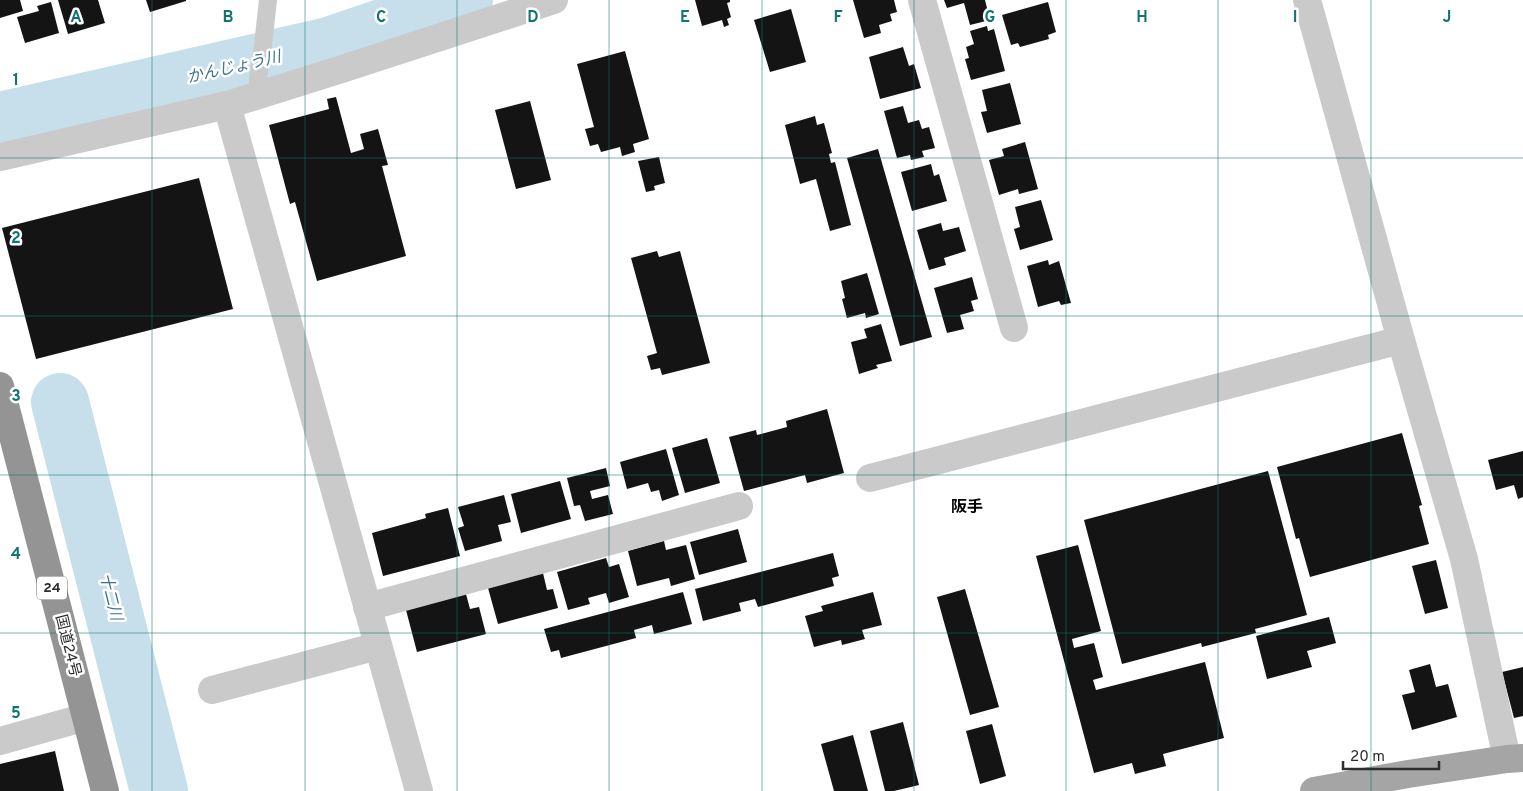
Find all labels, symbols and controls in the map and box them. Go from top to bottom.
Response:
text: A [70,8,82,28]
text: B [222,8,234,28]
text: C [376,8,386,28]
text: D [527,8,539,28]
text: E [680,8,690,28]
text: F [833,8,843,28]
text: G [985,8,995,28]
text: H [1136,8,1148,28]
text: I [1293,8,1297,28]
text: J [1443,8,1451,28]
water label: かんじょう川 [185,47,285,89]
text: 1 [13,71,19,91]
text: 2 [11,229,21,249]
text: 3 [11,387,21,407]
district label: 阪手 [951,498,983,518]
text: 4 [11,545,21,565]
water label: 十二川 [94,571,126,625]
road number: 24 [37,576,67,600]
street label: 国道24号 [50,613,84,679]
text: 5 [11,704,21,724]
scale bar [1343,738,1439,770]
text: 20 m [1350,748,1385,767]

